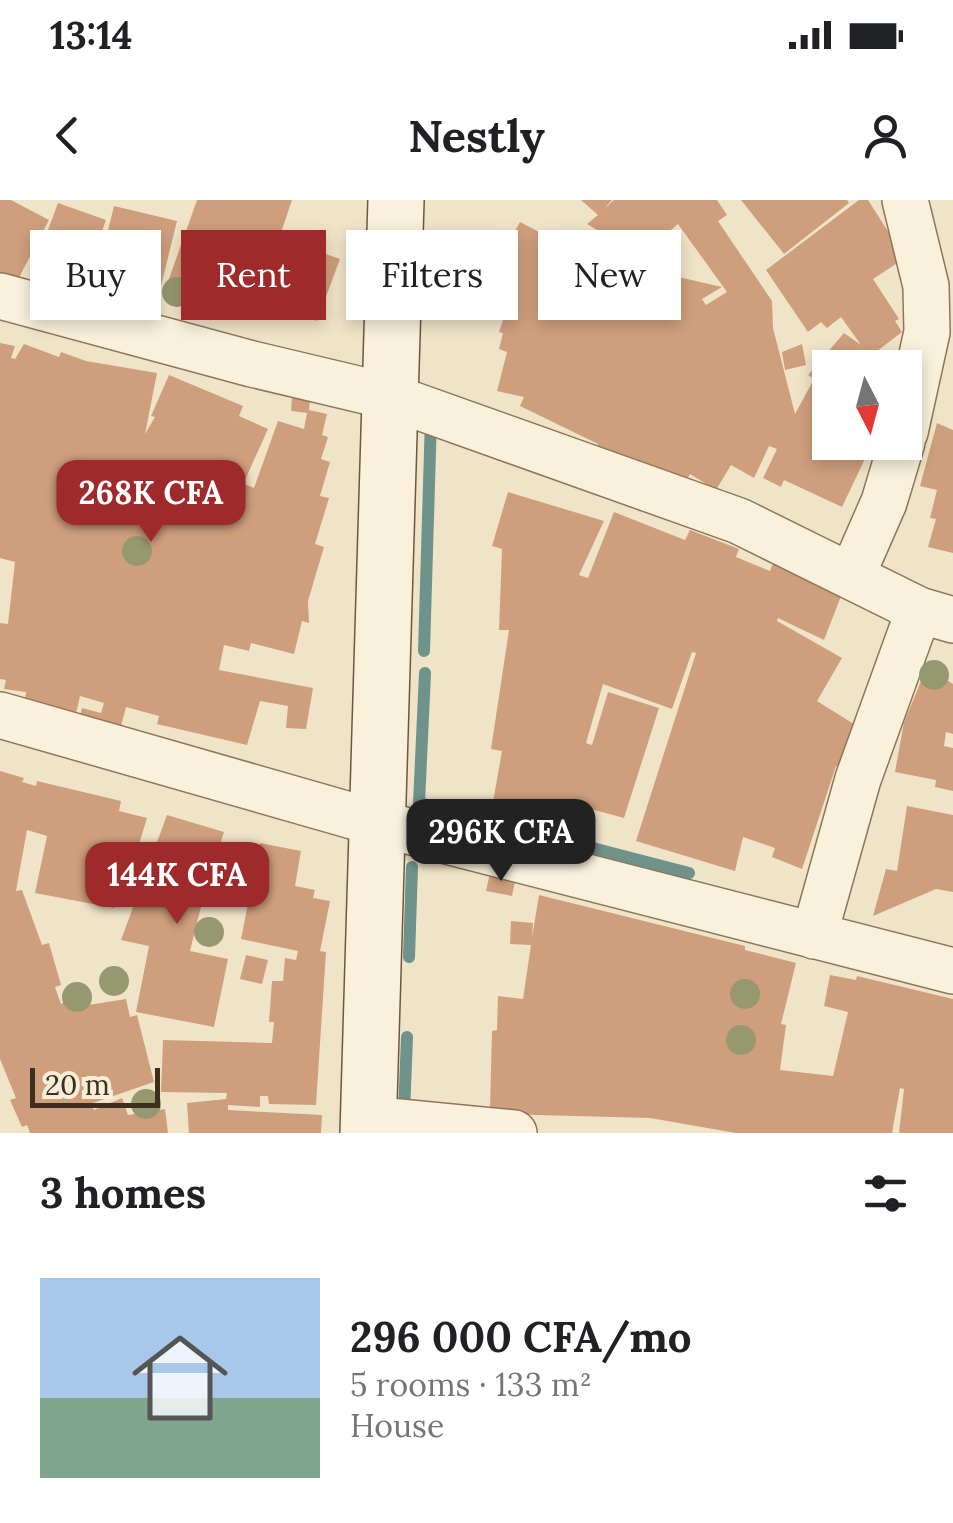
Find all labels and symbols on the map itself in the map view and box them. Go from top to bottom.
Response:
north arrow [812,350,922,460]
pin: 268K CFA [48,460,254,545]
pin: 296K CFA [398,799,604,884]
pin: 144K CFA [74,842,280,927]
scale bar [30,1063,160,1108]

